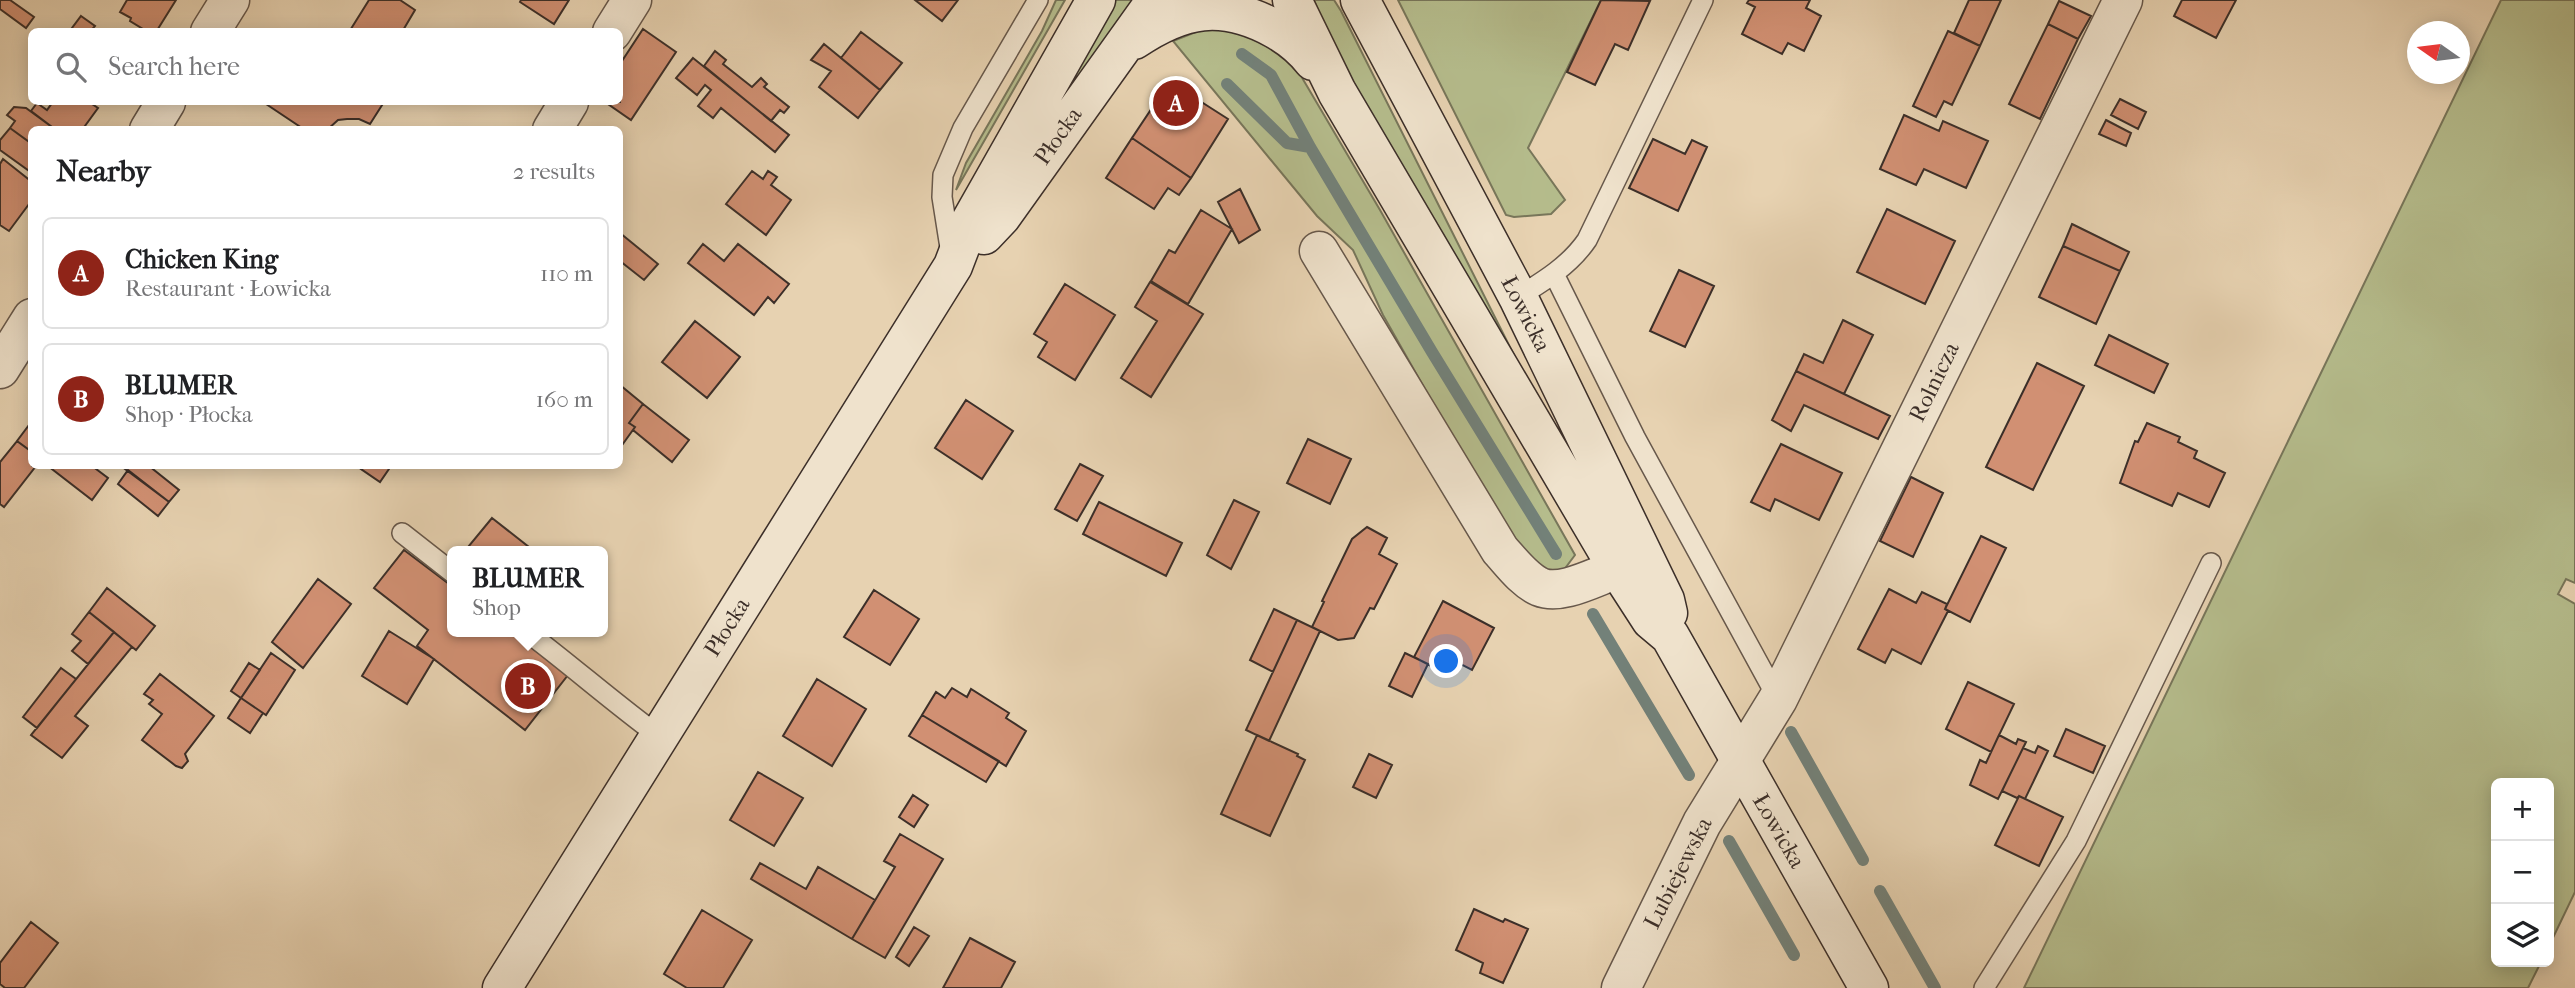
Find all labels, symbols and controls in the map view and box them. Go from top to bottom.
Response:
north arrow [2407,21,2470,84]
search box [28,28,623,105]
icon: search [52,48,90,86]
text: Search here [108,51,240,82]
pin: A [1153,77,1199,129]
street label: Płocka [1029,102,1088,170]
text: Nearby [56,154,151,189]
text: 2 results [513,158,595,185]
text: Chicken King [125,244,278,275]
text: A [74,260,88,287]
text: 110 m [540,260,593,287]
street label: Łowicka [1495,272,1557,357]
text: Restaurant · Łowicka [125,275,331,302]
street label: Rolnicza [1903,337,1965,426]
text: BLUMER [125,370,236,401]
text: B [74,386,88,413]
text: 160 m [536,386,593,413]
text: Shop · Płocka [125,401,253,428]
popup [447,546,608,637]
text: BLUMER [472,563,583,594]
street label: Płocka [699,592,756,661]
text: Shop [472,594,521,621]
your location [1429,644,1463,678]
pin: B [505,660,551,712]
map controls [2491,778,2554,967]
button: + [2491,778,2554,841]
street label: Łowicka [1747,789,1811,873]
street label: Lubiejewska [1638,812,1718,933]
button: − [2491,841,2554,904]
button: layers [2491,904,2554,967]

